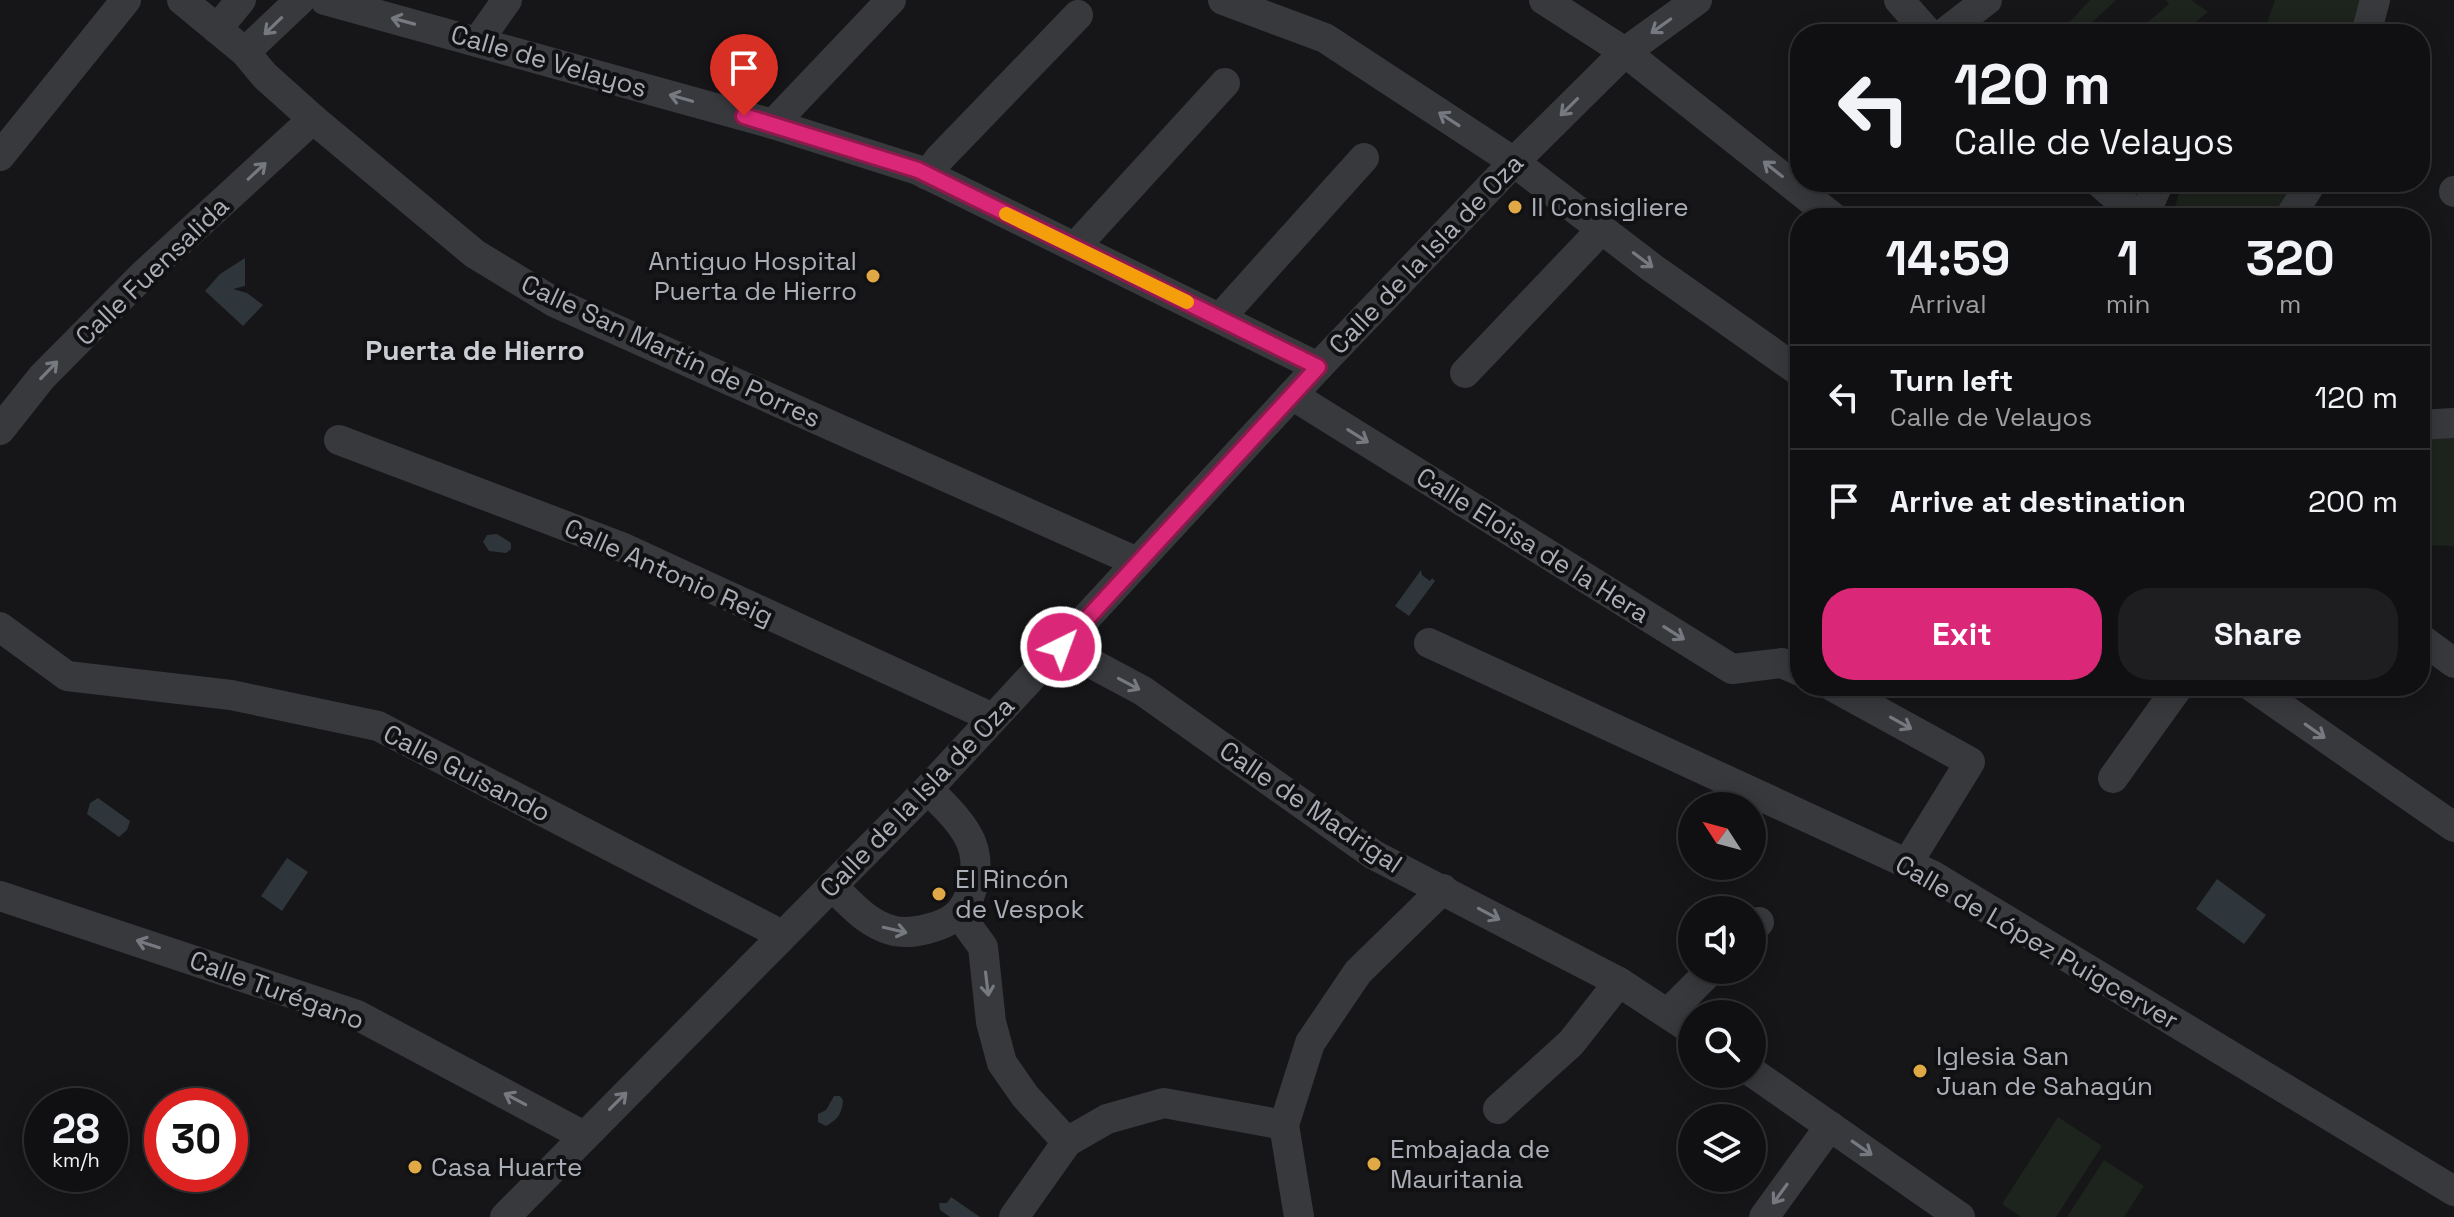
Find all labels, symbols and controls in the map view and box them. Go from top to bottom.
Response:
one-way arrow [391,13,417,28]
one-way arrow [263,16,283,35]
street label: Calle de Velayos [447,17,651,105]
one-way arrow [1650,18,1672,34]
pin [710,34,778,116]
icon: arrive [722,46,766,90]
text: 120 m [1954,49,2111,120]
icon: left [1822,56,1926,160]
one-way arrow [668,90,694,105]
one-way arrow [1560,97,1579,116]
one-way arrow [1438,111,1461,127]
text: Calle de Velayos [1954,119,2234,165]
street label: Calle de la Isla de Oza [1321,147,1531,361]
one-way arrow [247,161,267,180]
one-way arrow [1763,161,1784,178]
street label: Calle Fuensalida [68,189,236,353]
place label: Il Consigliere [1531,190,1689,224]
marker: Il Consigliere [1506,198,1524,216]
text: 14:59 [1885,228,2010,289]
text: 1 [2117,228,2139,289]
text: 320 [2246,228,2335,289]
place label: Antiguo Hospital Puerta de Hierro [648,244,857,308]
one-way arrow [1631,252,1653,269]
street label: Calle San Martín de Porres [516,267,826,435]
marker: Antiguo Hospital Puerta de Hierro [864,267,882,285]
text: Arrival [1909,287,1987,321]
text: min [2106,287,2150,321]
text: m [2279,287,2301,321]
district label: Puerta de Hierro [365,332,585,368]
one-way arrow [39,361,58,380]
text: Turn left [1890,361,2013,400]
icon: left [1822,375,1866,419]
text: 120 m [2315,378,2398,417]
text: Calle de Velayos [1890,400,2092,434]
one-way arrow [1346,429,1369,445]
street label: Calle Eloisa de la Hera [1410,459,1656,631]
icon: arrive [1822,479,1866,523]
text: Arrive at destination [1890,482,2186,521]
text: 200 m [2308,482,2398,521]
street label: Calle Antonio Reig [559,511,779,633]
button: Exit [1822,588,2102,680]
button: Share [2118,588,2398,680]
position arrow [1019,605,1103,689]
one-way arrow [1662,625,1685,641]
one-way arrow [1117,677,1141,692]
street label: Calle de la Isla de Oza [812,690,1022,904]
one-way arrow [1889,715,1912,731]
street label: Calle Guisando [378,716,556,830]
one-way arrow [2303,723,2325,739]
street label: Calle de Madrigal [1213,733,1409,881]
north arrow [1678,792,1766,880]
map controls [1678,792,1766,1192]
street label: Calle de López Puigcerver [1889,847,2185,1037]
place label: El Rincón de Vespok [955,862,1085,926]
marker: El Rincón de Vespok [930,885,948,903]
button: sound [1678,896,1766,984]
one-way arrow [1477,906,1501,922]
one-way arrow [881,923,907,938]
one-way arrow [135,936,161,951]
street label: Calle Turégano [185,943,369,1037]
one-way arrow [980,971,995,996]
button: search [1678,1000,1766,1088]
place label: Iglesia San Juan de Sahagún [1936,1039,2153,1103]
marker: Iglesia San Juan de Sahagún [1911,1062,1929,1080]
speed limit sign: 30 [144,1088,248,1192]
one-way arrow [504,1091,527,1107]
one-way arrow [608,1092,627,1111]
text: 28 [52,1104,100,1155]
button: layers [1678,1104,1766,1192]
place label: Embajada de Mauritania [1390,1132,1550,1196]
one-way arrow [1850,1140,1872,1156]
text: km/h [52,1147,100,1173]
place label: Casa Huarte [431,1150,582,1184]
marker: Embajada de Mauritania [1365,1155,1383,1173]
marker: Casa Huarte [406,1158,424,1176]
one-way arrow [1772,1183,1789,1205]

